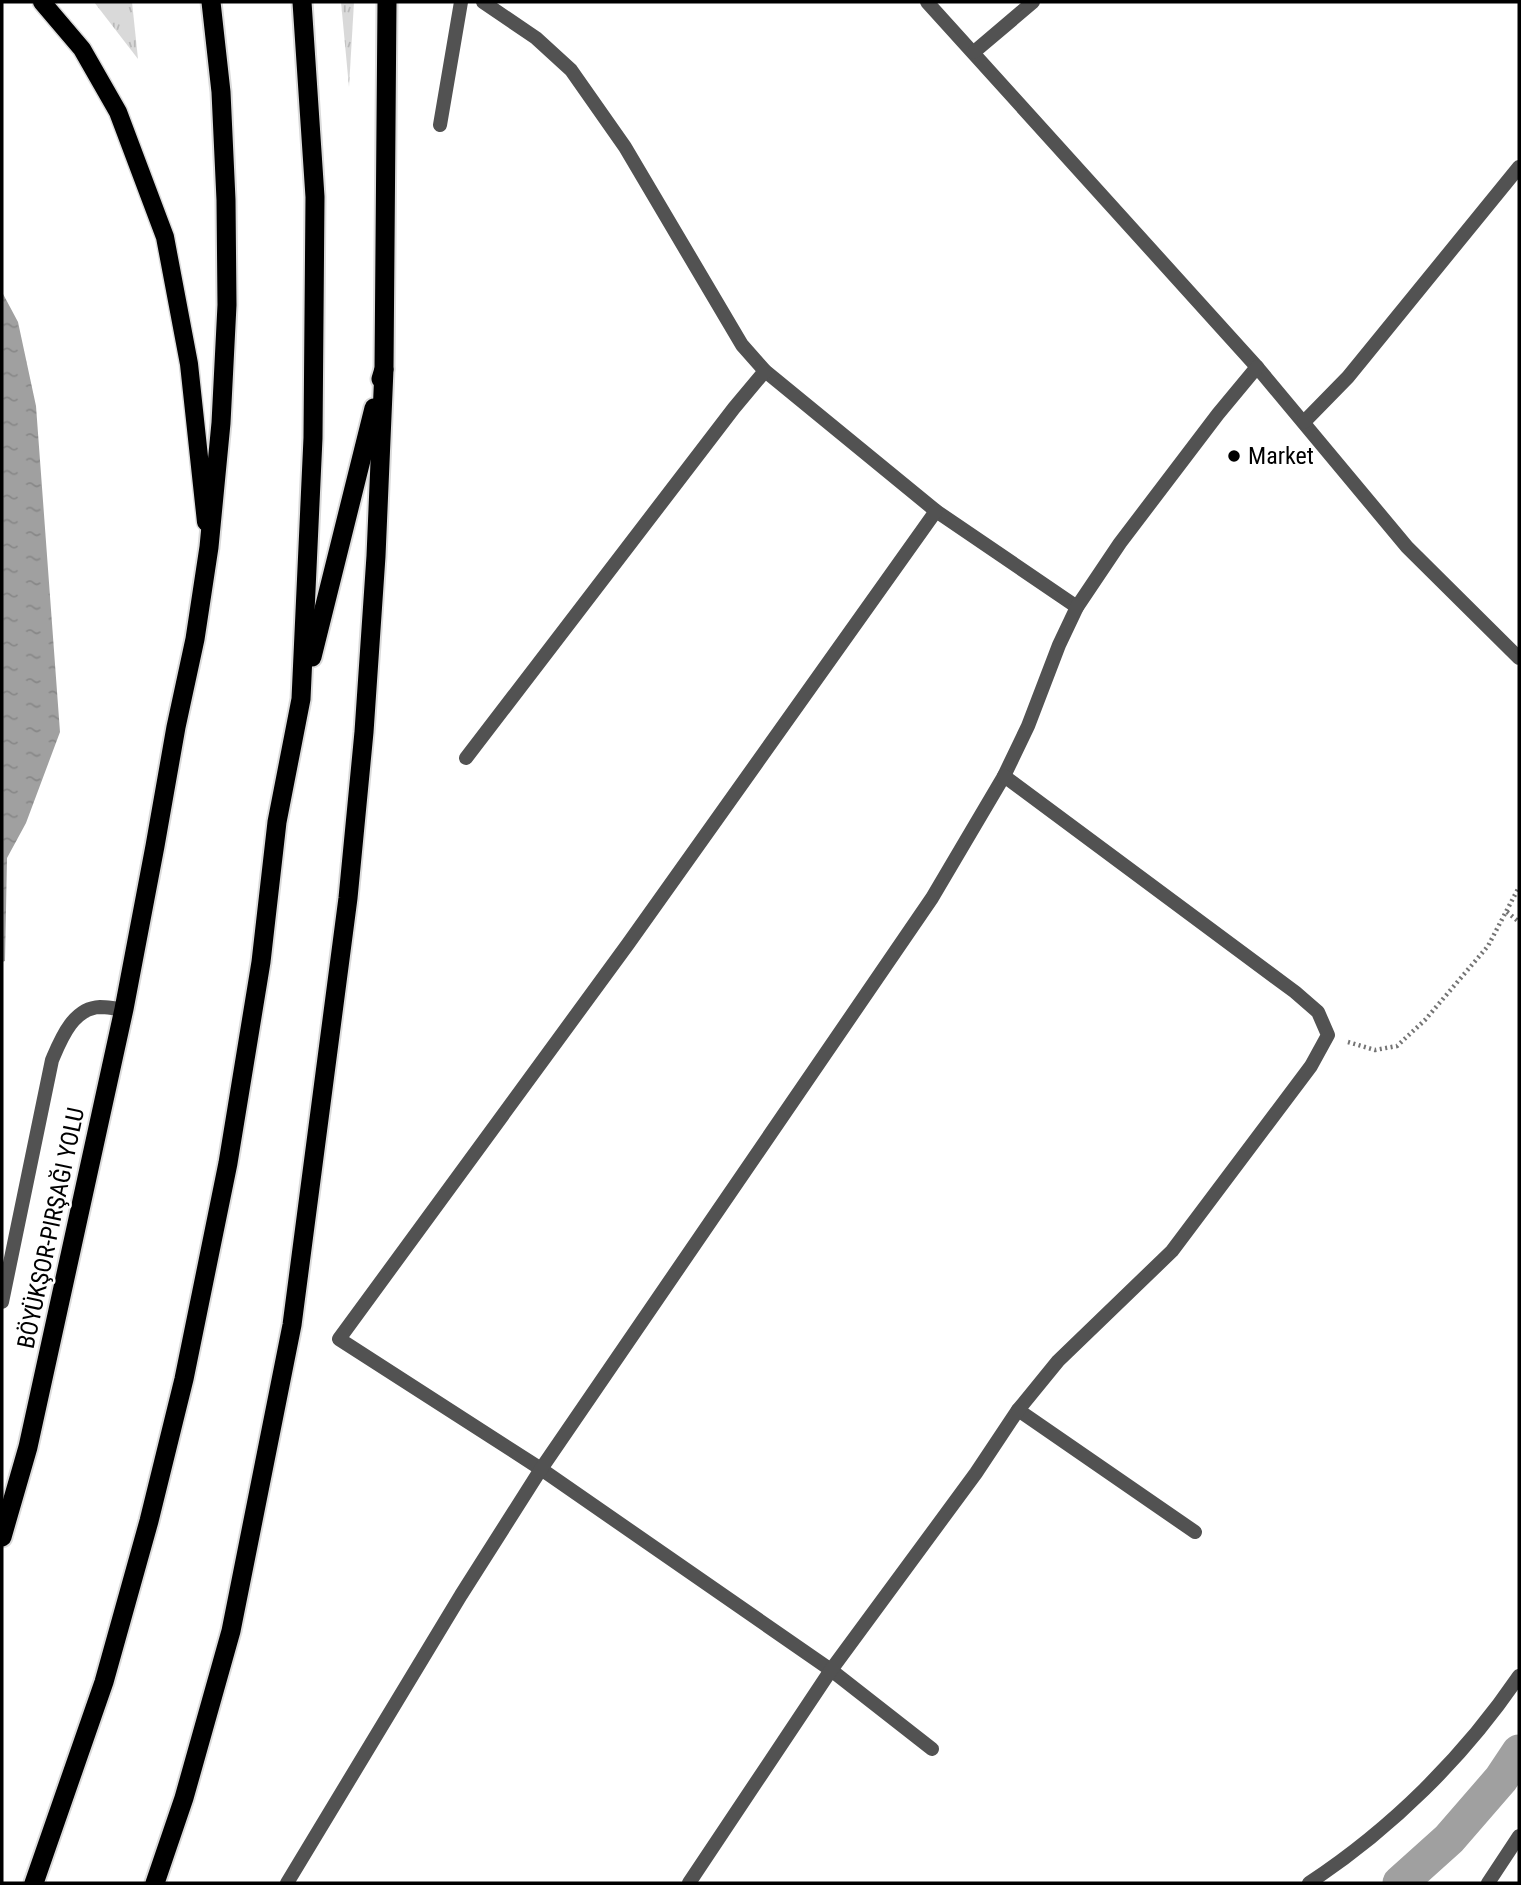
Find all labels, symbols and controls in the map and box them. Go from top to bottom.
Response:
place label: Market [1248,442,1314,470]
marker: Market [1226,448,1242,464]
street label: BÖYÜKŞOR-PIRŞAĞI YOLU [12,1105,90,1351]

